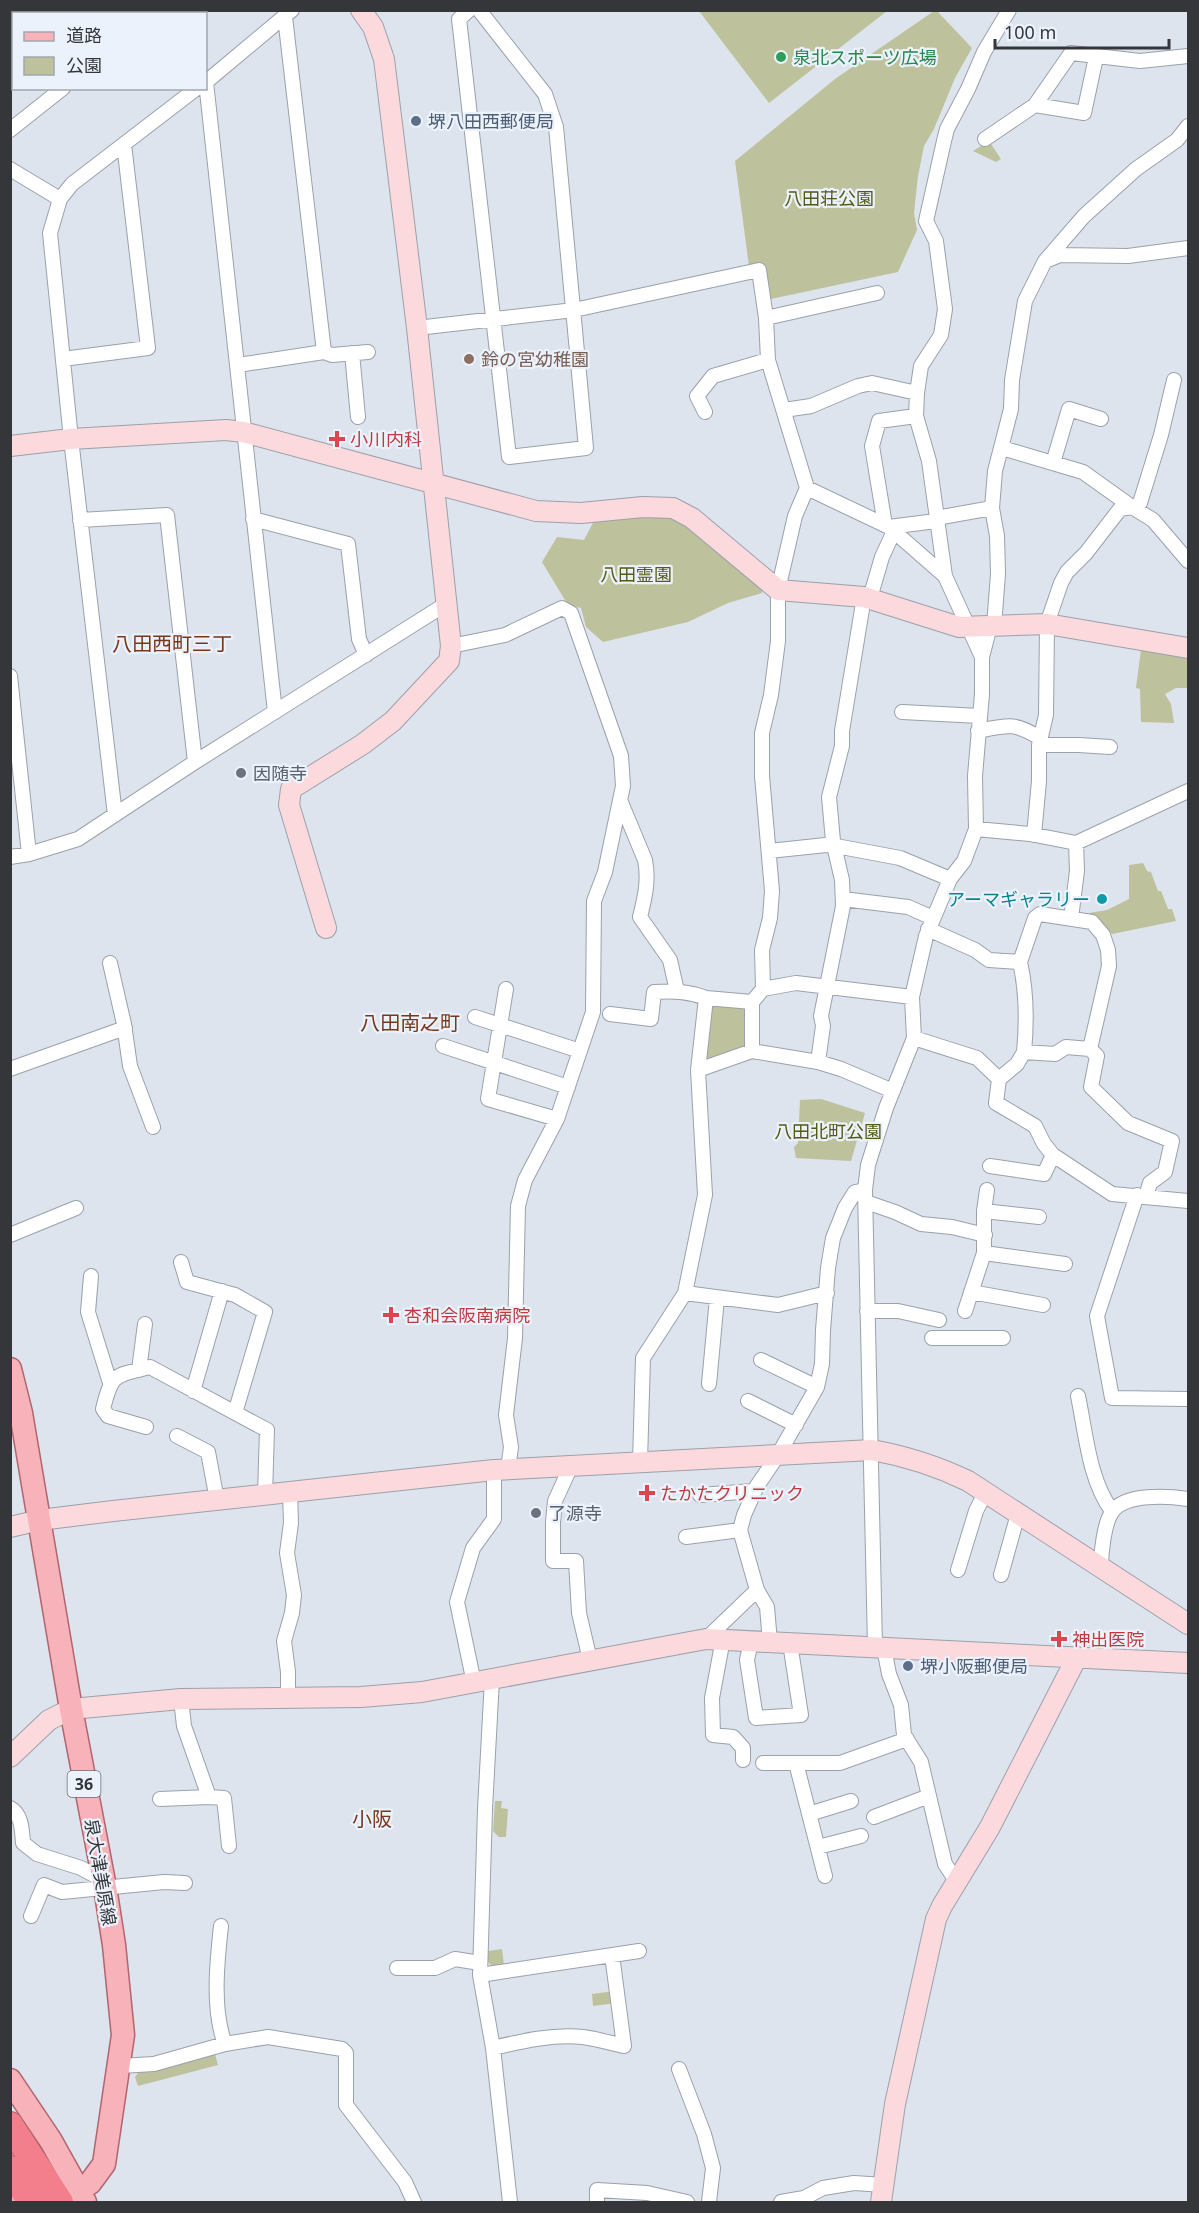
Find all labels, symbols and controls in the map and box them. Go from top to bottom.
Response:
legend [12,12,207,90]
scale bar [995,12,1169,50]
text: 100 m [1004,20,1056,44]
text: 道路 [66,23,102,47]
place label: 泉北スポーツ広場 [793,45,937,69]
marker: 泉北スポーツ広場 [774,50,788,64]
text: 公園 [66,53,102,77]
place label: 堺八田西郵便局 [428,109,554,133]
marker: 堺八田西郵便局 [409,114,423,128]
park label: 八田荘公園 [784,186,874,210]
place label: 鈴の宮幼稚園 [481,347,589,371]
marker: 鈴の宮幼稚園 [462,352,476,366]
place label: 小川内科 [350,427,422,451]
marker: 小川内科 [328,430,346,448]
park label: 八田霊園 [600,562,672,586]
district label: 八田西町三丁 [112,630,232,657]
place label: 因随寺 [253,761,307,785]
marker: 因随寺 [234,766,248,780]
place label: アーマギャラリー [947,887,1090,911]
marker: アーマギャラリー [1095,892,1109,906]
district label: 八田南之町 [360,1009,460,1036]
park label: 八田北町公園 [774,1119,882,1143]
place label: 杏和会阪南病院 [404,1303,530,1327]
marker: 杏和会阪南病院 [382,1306,400,1324]
place label: たかたクリニック [660,1481,804,1505]
marker: たかたクリニック [638,1484,656,1502]
place label: 了源寺 [548,1501,602,1525]
marker: 了源寺 [529,1506,543,1520]
place label: 神出医院 [1072,1627,1144,1651]
marker: 神出医院 [1050,1630,1068,1648]
place label: 堺小阪郵便局 [920,1654,1028,1678]
marker: 堺小阪郵便局 [901,1659,915,1673]
road number: 36 [68,1771,100,1797]
district label: 小阪 [352,1805,392,1832]
street label: 泉大津美原線 [80,1817,122,1927]

